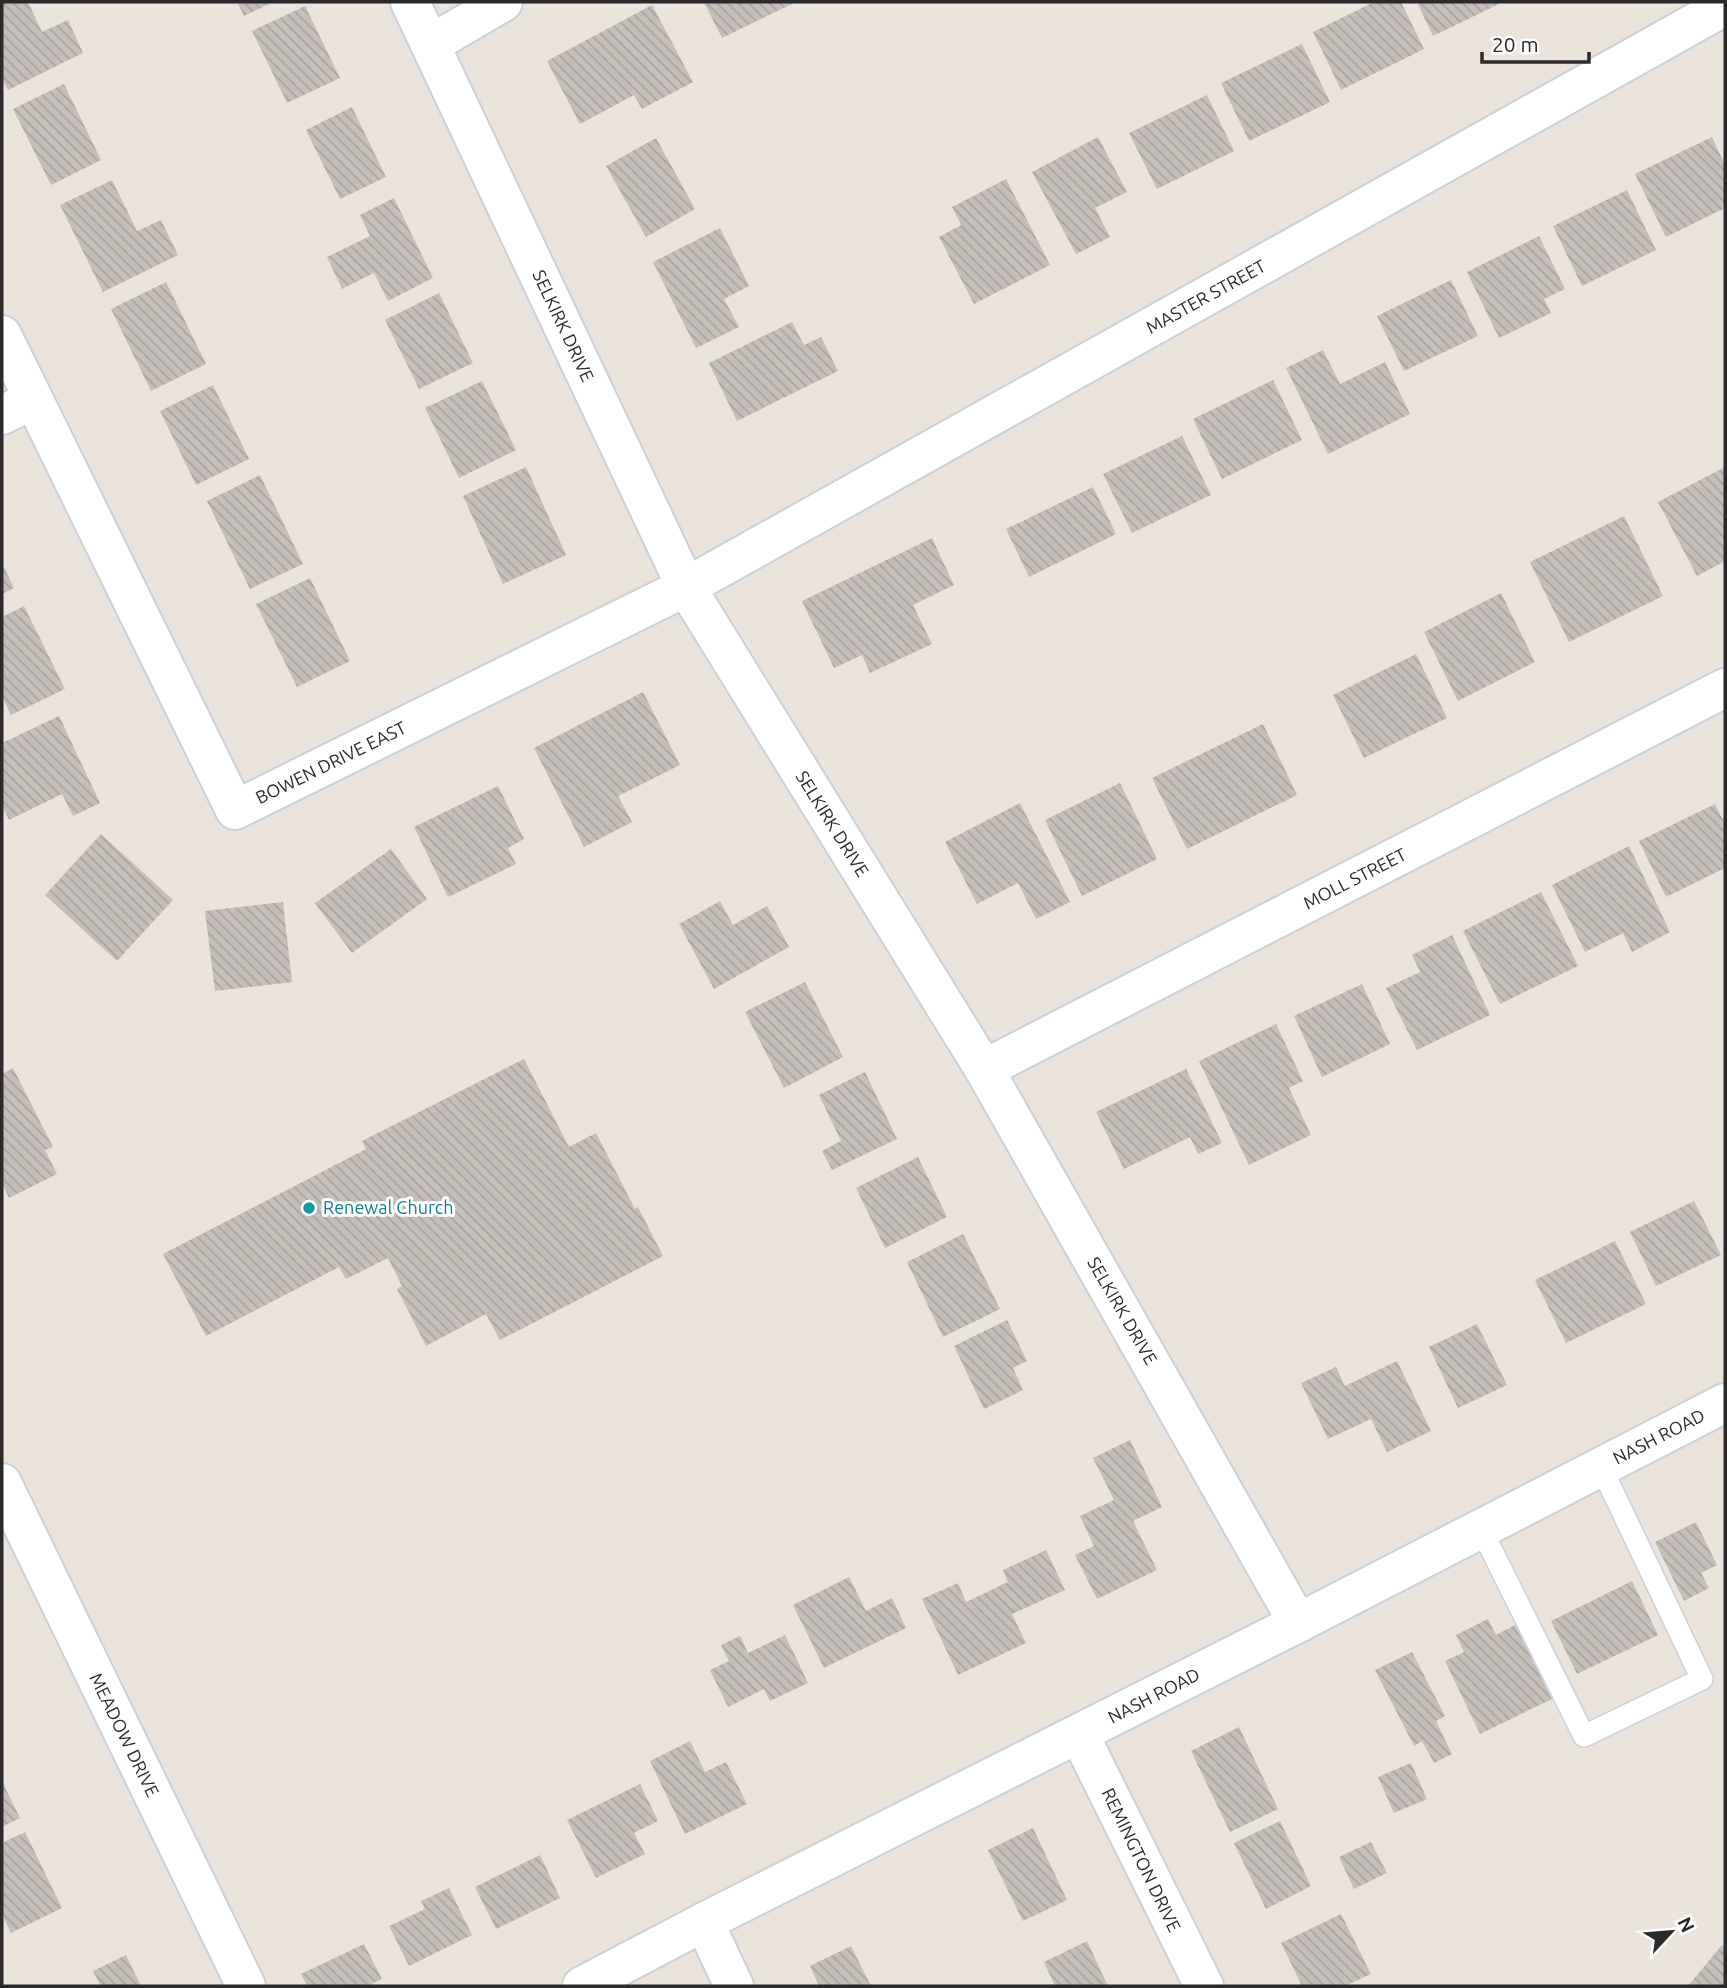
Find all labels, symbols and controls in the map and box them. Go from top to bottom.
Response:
scale bar [1482,21,1589,65]
text: 20 m [1492,32,1539,56]
street label: MASTER STREET [1142,255,1269,337]
street label: SELKIRK DRIVE [529,267,598,384]
street label: BOWEN DRIVE EAST [252,717,409,807]
street label: SELKIRK DRIVE [792,767,873,880]
street label: MOLL STREET [1300,844,1409,913]
place label: Renewal Church [323,1197,453,1217]
marker: Renewal Church [301,1200,317,1216]
street label: SELKIRK DRIVE [1084,1253,1162,1368]
street label: NASH ROAD [1609,1404,1708,1468]
street label: NASH ROAD [1104,1663,1203,1727]
street label: MEADOW DRIVE [86,1669,164,1800]
street label: REMINGTON DRIVE [1098,1785,1185,1935]
north arrow [1636,1897,1706,1967]
text: N [1673,1913,1699,1936]

